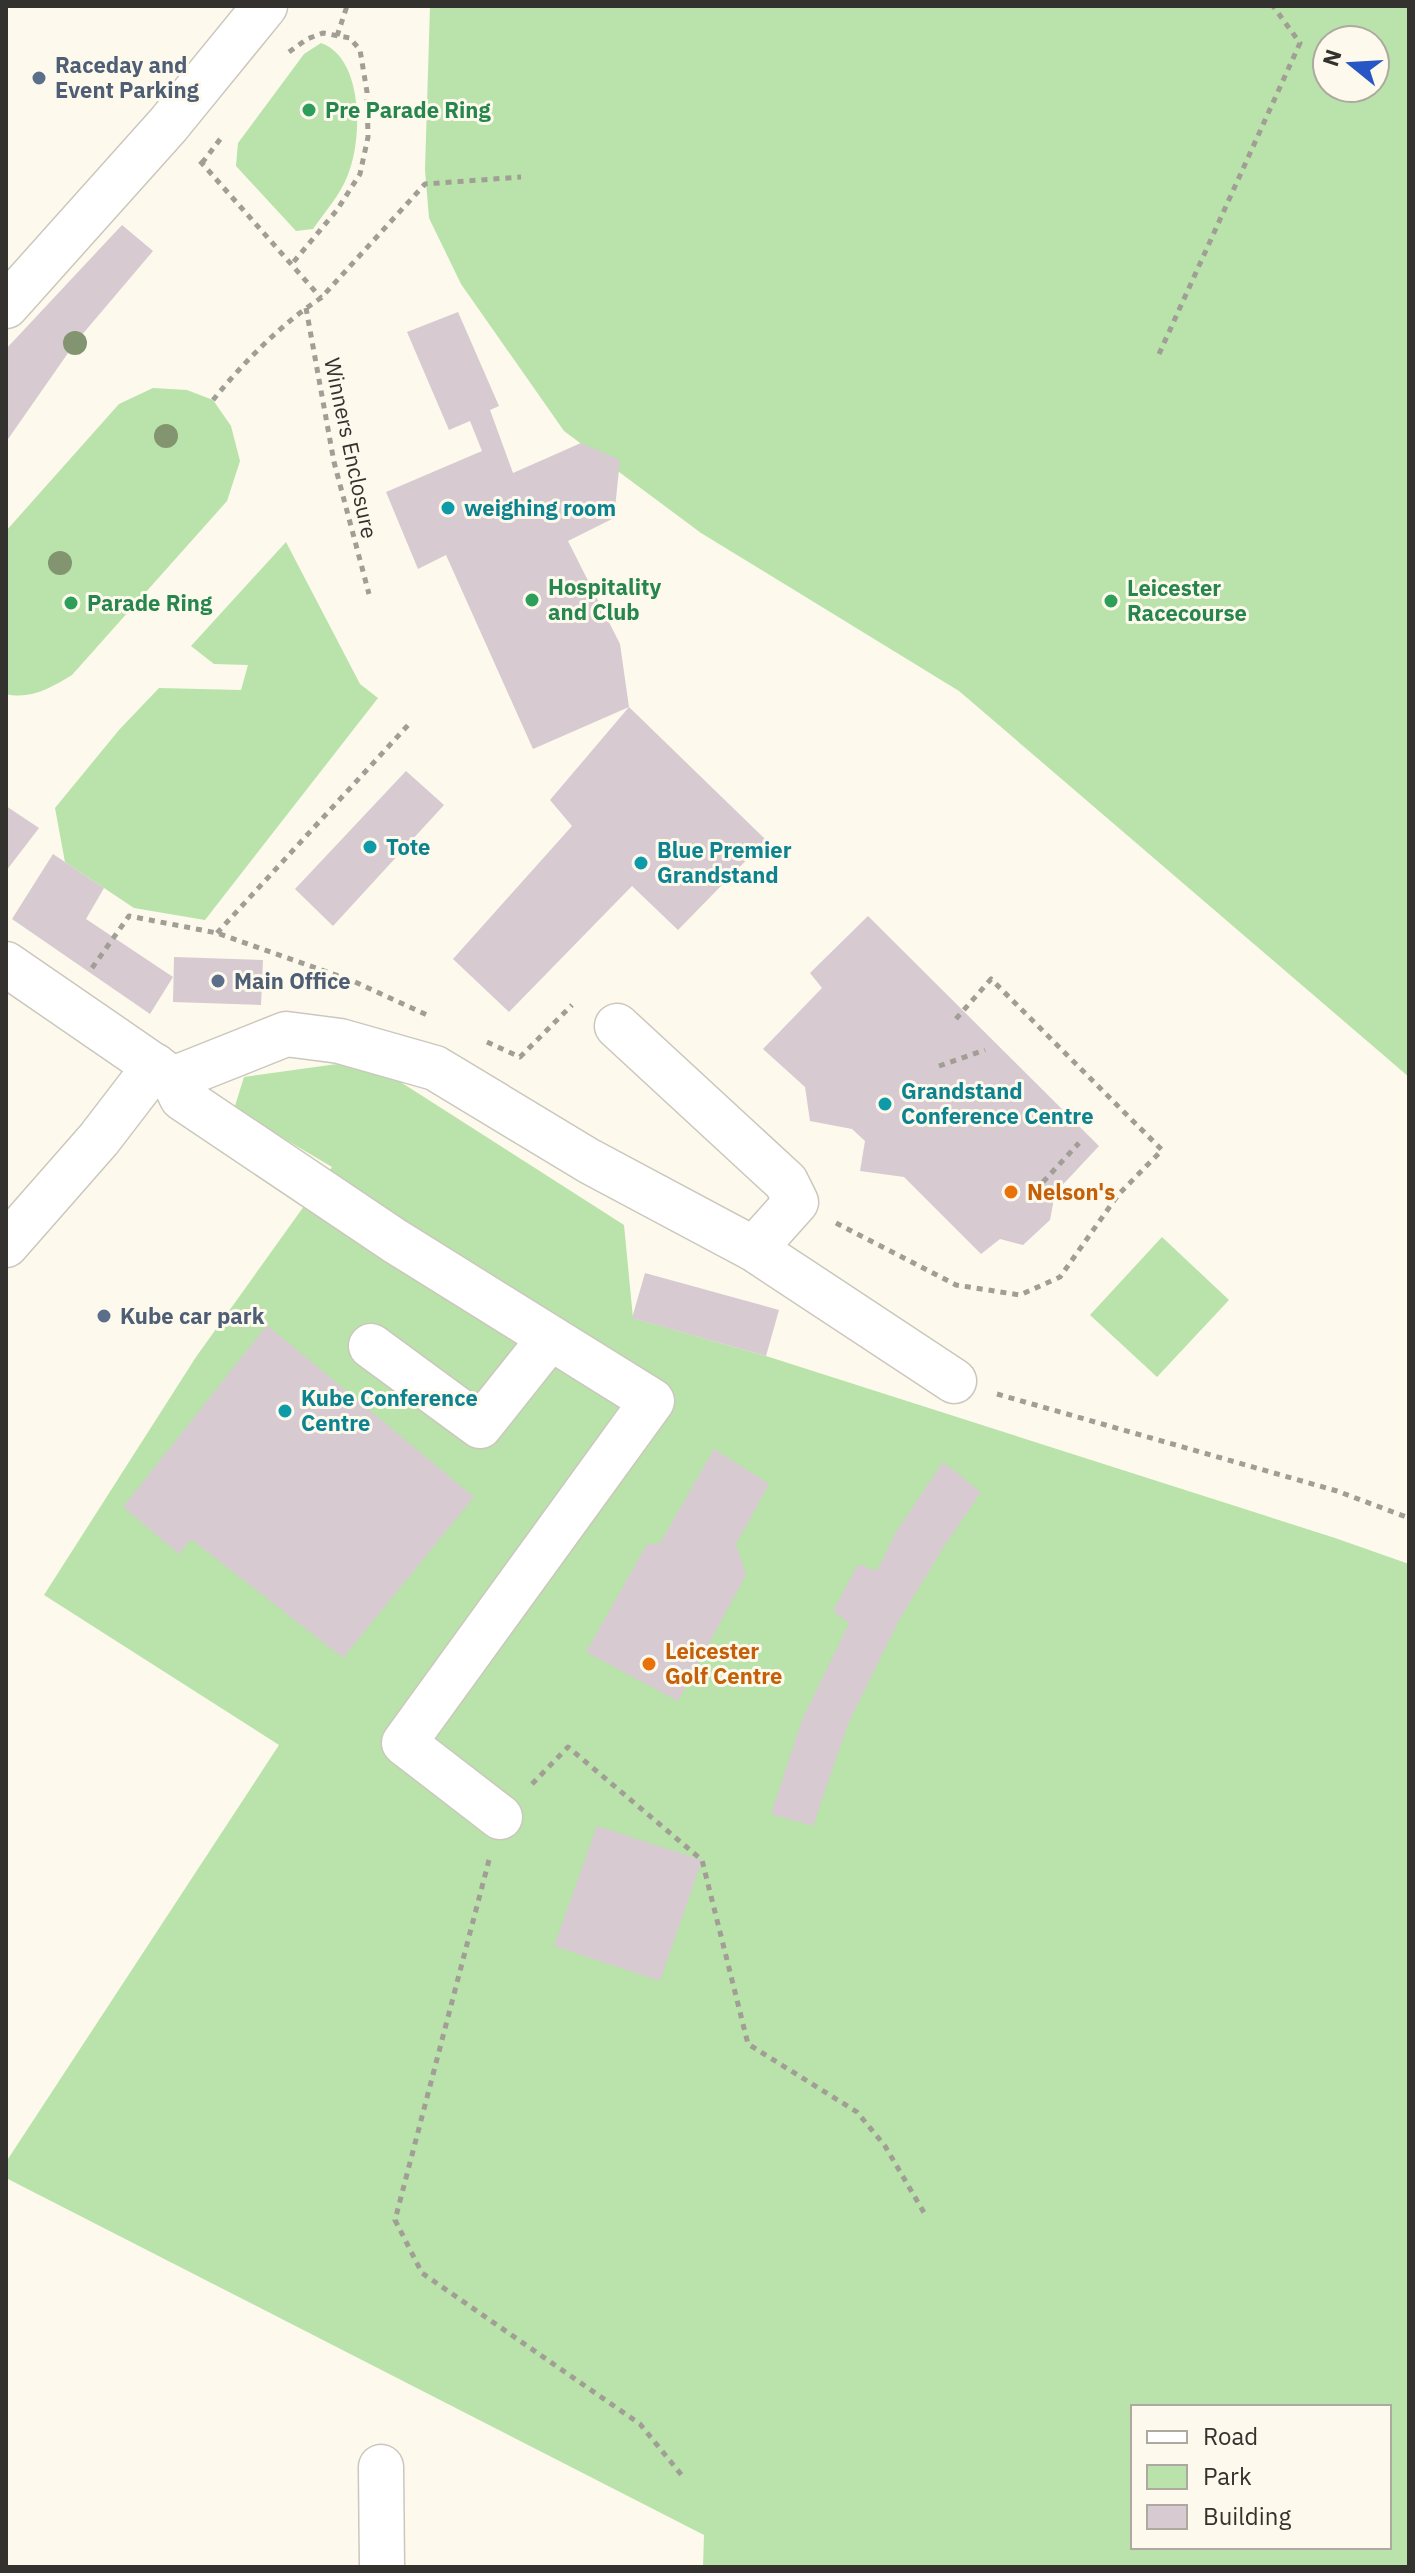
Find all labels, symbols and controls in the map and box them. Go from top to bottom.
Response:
north arrow [1311,24,1391,104]
text: N [1315,46,1348,70]
place label: Raceday and Event Parking [55,50,200,104]
marker: Raceday and Event Parking [30,69,48,87]
place label: Pre Parade Ring [325,95,491,124]
marker: Pre Parade Ring [300,101,318,119]
street label: Winners Enclosure [318,355,385,541]
place label: weighing room [464,493,616,522]
marker: weighing room [439,499,457,517]
place label: Hospitality and Club [548,572,661,626]
place label: Leicester Racecourse [1127,573,1247,627]
place label: Parade Ring [87,588,213,617]
marker: Hospitality and Club [523,591,541,609]
marker: Leicester Racecourse [1102,592,1120,610]
marker: Parade Ring [62,594,80,612]
place label: Tote [386,832,430,861]
place label: Blue Premier Grandstand [657,835,792,889]
marker: Tote [361,838,379,856]
marker: Blue Premier Grandstand [632,854,650,872]
place label: Main Office [234,966,351,995]
marker: Main Office [209,972,227,990]
place label: Grandstand Conference Centre [901,1076,1094,1130]
marker: Grandstand Conference Centre [876,1095,894,1113]
place label: Nelson's [1027,1177,1115,1206]
marker: Nelson's [1002,1183,1020,1201]
place label: Kube car park [120,1301,265,1330]
marker: Kube car park [95,1307,113,1325]
place label: Kube Conference Centre [301,1383,478,1437]
marker: Kube Conference Centre [276,1402,294,1420]
place label: Leicester Golf Centre [665,1636,782,1690]
marker: Leicester Golf Centre [640,1655,658,1673]
legend [1131,2405,1391,2549]
text: Road [1203,2420,1258,2452]
text: Park [1203,2460,1252,2492]
text: Building [1203,2500,1291,2532]

